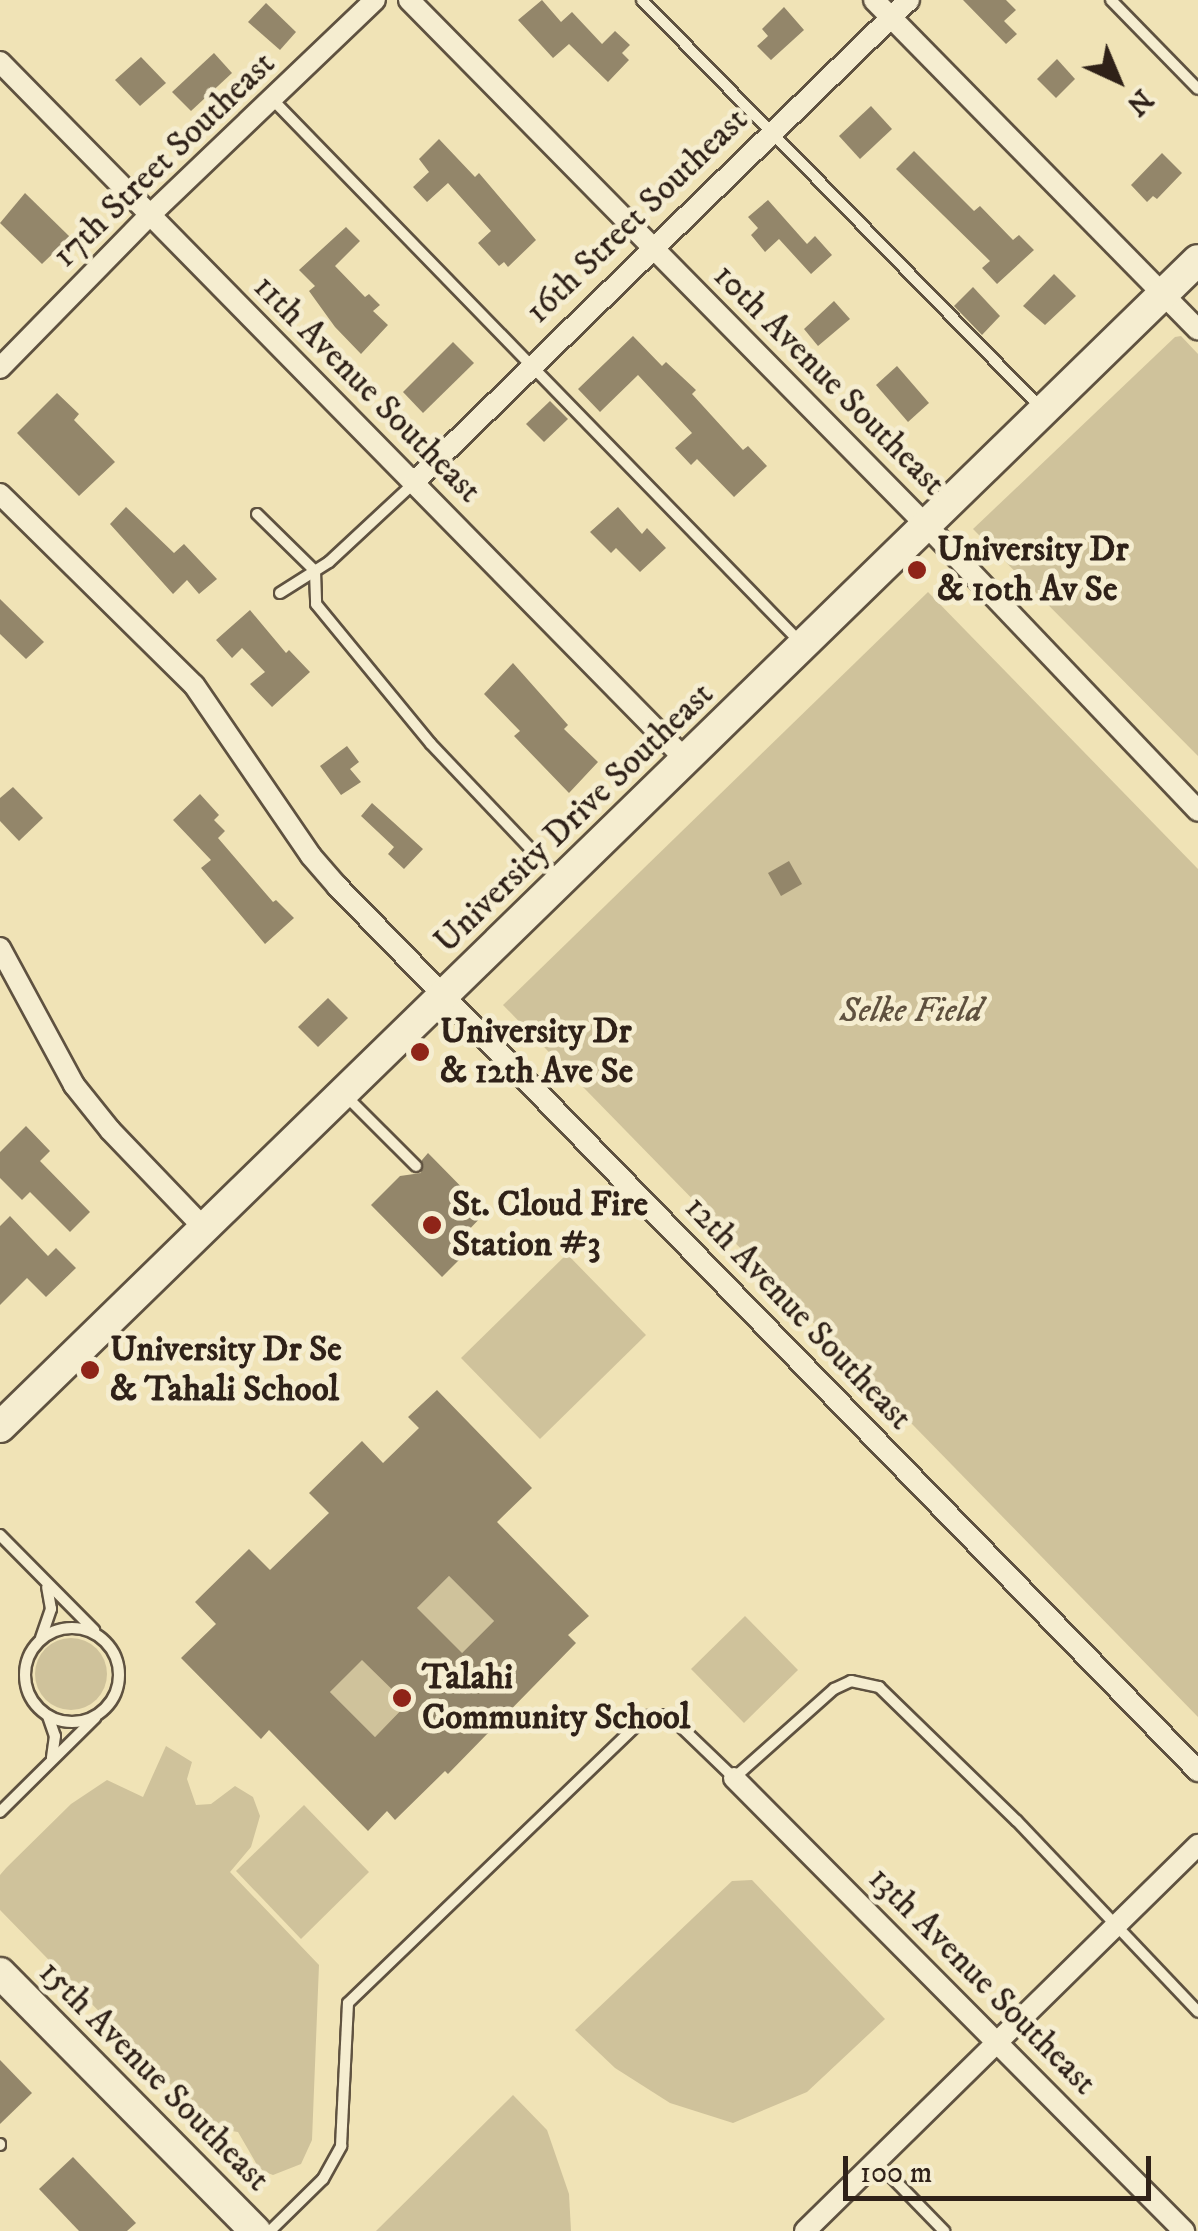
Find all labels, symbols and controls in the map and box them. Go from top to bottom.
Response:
north arrow [1068,30,1168,130]
street label: 17th Street Southeast [44,43,284,277]
text: N [1119,81,1160,123]
street label: 16th Street Southeast [517,99,757,333]
street label: 10th Avenue Southeast [704,255,954,505]
street label: 11th Avenue Southeast [244,266,490,512]
place label: University Dr & 10th Av Se [937,529,1128,611]
marker: University Dr & 10th Av Se [906,559,928,581]
street label: University Drive Southeast [426,674,722,962]
park label: Selke Field [840,990,982,1032]
place label: University Dr & 12th Ave Se [440,1011,633,1093]
marker: University Dr & 12th Ave Se [409,1041,431,1063]
place label: St. Cloud Fire Station #3 [452,1184,648,1266]
street label: 12th Avenue Southeast [675,1187,921,1439]
marker: St. Cloud Fire Station #3 [421,1214,443,1236]
place label: University Dr Se & Tahali School [110,1329,342,1411]
marker: University Dr Se & Tahali School [79,1359,101,1381]
place label: Talahi Community School [422,1657,690,1739]
marker: Talahi Community School [391,1687,413,1709]
street label: 13th Avenue Southeast [859,1858,1105,2104]
street label: 15th Avenue Southeast [30,1952,278,2200]
scale bar [848,2136,1156,2198]
text: 100 m [860,2155,932,2192]

